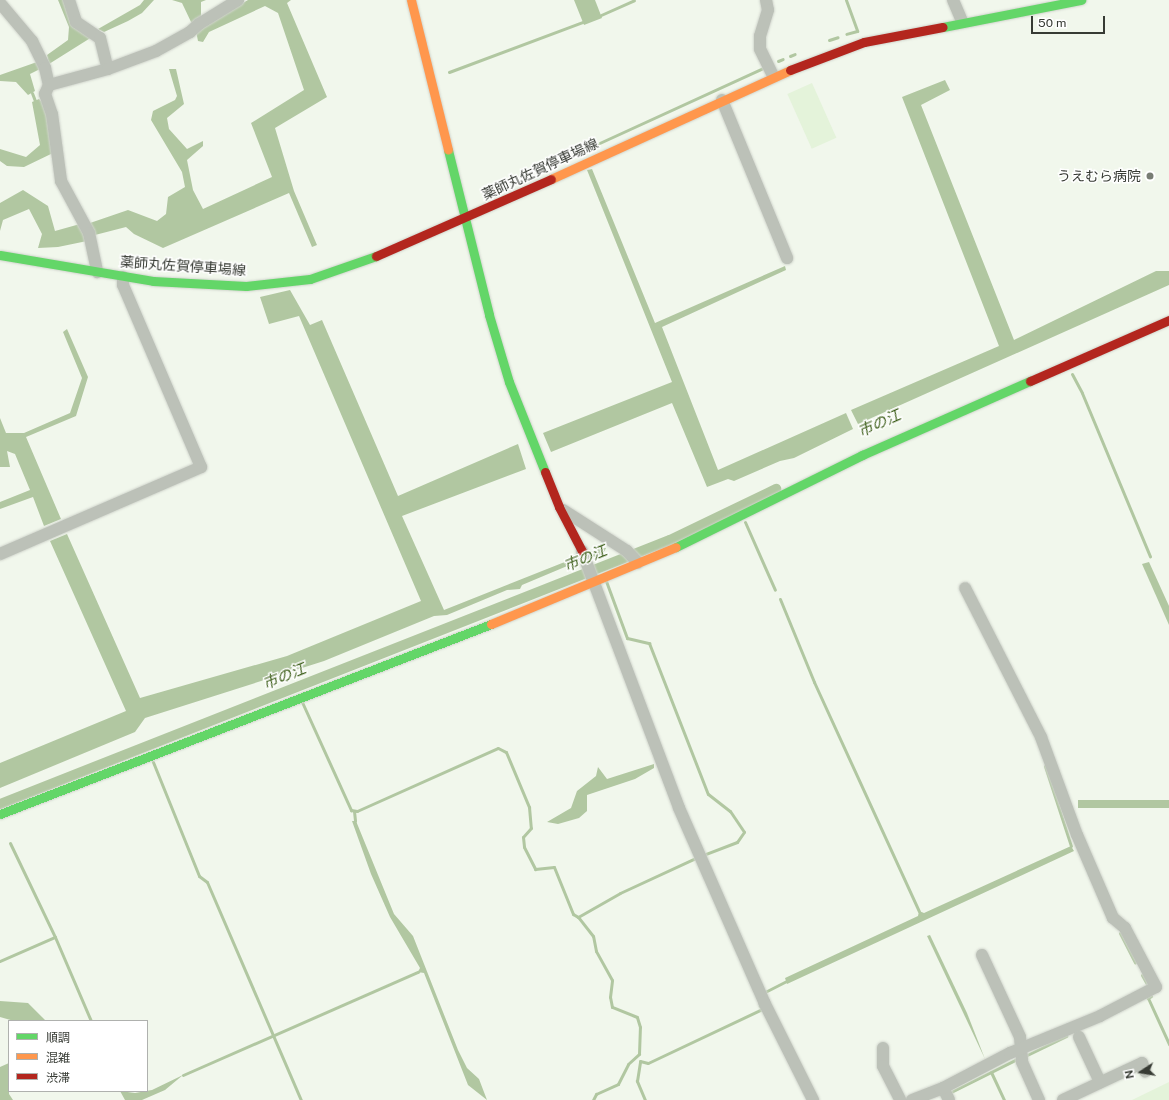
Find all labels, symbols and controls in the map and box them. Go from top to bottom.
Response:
scale bar [1033,8,1107,34]
text: 50 m [1038,16,1066,30]
street label: 薬師丸佐賀停車場線 [479,135,601,203]
place label: うえむら病院 [1057,168,1141,184]
marker: うえむら病院 [1144,170,1156,182]
street label: 薬師丸佐賀停車場線 [120,253,246,279]
water label: 市の江 [855,406,903,440]
water label: 市の江 [561,541,609,575]
water label: 市の江 [260,659,308,693]
legend [8,1020,148,1092]
text: 順調 [46,1031,70,1045]
text: 混雑 [46,1051,70,1065]
north arrow [1121,1052,1161,1092]
text: N [1123,1069,1136,1080]
text: 渋滞 [46,1071,70,1085]

